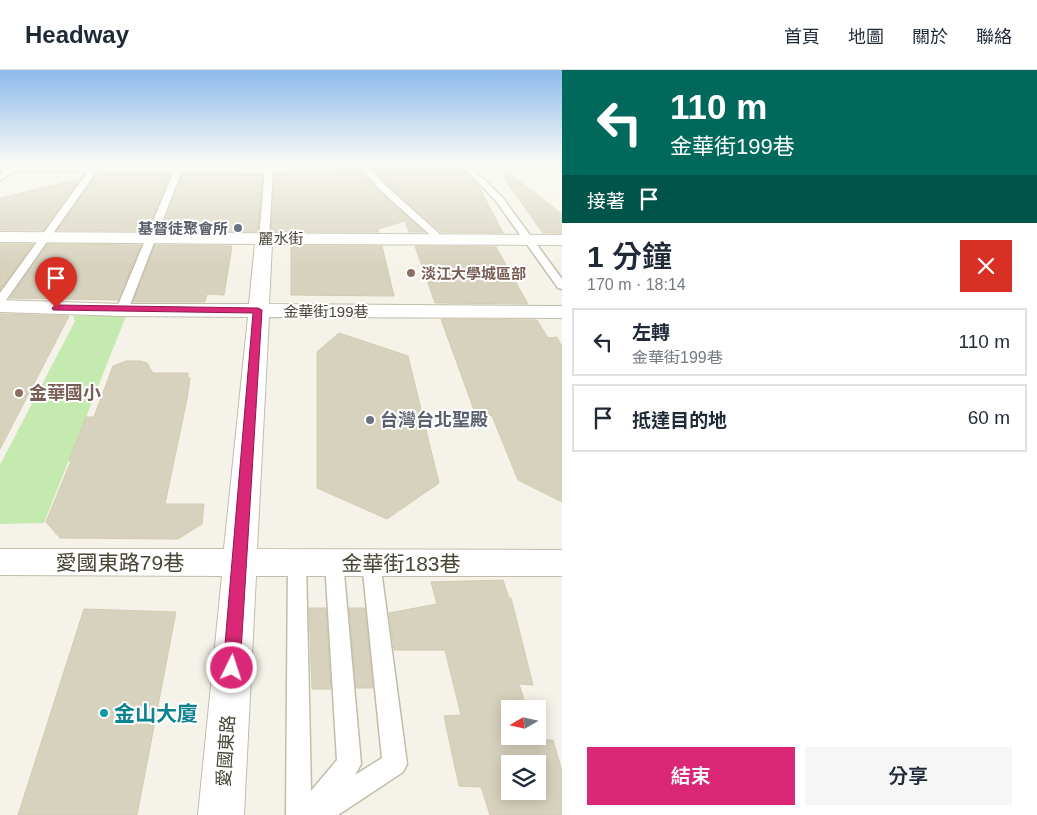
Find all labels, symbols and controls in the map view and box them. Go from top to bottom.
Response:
text: Headway [25,21,129,48]
text: 首頁 [784,27,820,47]
text: 地圖 [848,27,884,47]
text: 關於 [912,27,948,47]
text: 聯絡 [976,27,1012,47]
text: 110 m [670,87,767,126]
icon: left [587,90,652,155]
text: 金華街199巷 [670,134,795,159]
icon: arrive [635,185,663,213]
text: 接著 [587,191,625,212]
place label: 基督徒聚會所 [138,220,228,237]
marker: 基督徒聚會所 [232,222,244,234]
street label: 麗水街 [258,230,304,247]
text: 1 分鐘 [587,240,672,273]
button: close [960,240,1012,292]
pin [35,257,77,308]
icon: arrive [42,264,70,292]
place label: 淡江大學城區部 [421,265,526,282]
marker: 淡江大學城區部 [405,267,417,279]
text: 170 m · 18:14 [587,276,686,293]
street label: 金華街199巷 [283,303,369,320]
text: 左轉 [632,322,670,343]
icon: left [589,328,617,356]
text: 110 m [959,331,1010,352]
text: 金華街199巷 [632,349,723,366]
place label: 金華國小 [29,383,101,403]
marker: 金華國小 [13,387,25,399]
icon: arrive [589,404,617,432]
text: 60 m [968,407,1010,428]
place label: 台灣台北聖殿 [380,410,488,430]
text: 抵達目的地 [632,410,727,431]
marker: 台灣台北聖殿 [364,414,376,426]
street label: 愛國東路79巷 [56,551,184,574]
street label: 金華街183巷 [341,552,461,575]
position arrow [205,641,257,693]
north arrow [501,700,546,745]
map controls [501,700,546,800]
place label: 金山大廈 [114,702,198,725]
marker: 金山大廈 [98,707,110,719]
street label: 愛國東路 [214,714,238,788]
button: 結束 [587,747,795,805]
button: 分享 [805,747,1012,805]
button: layers [501,755,546,800]

